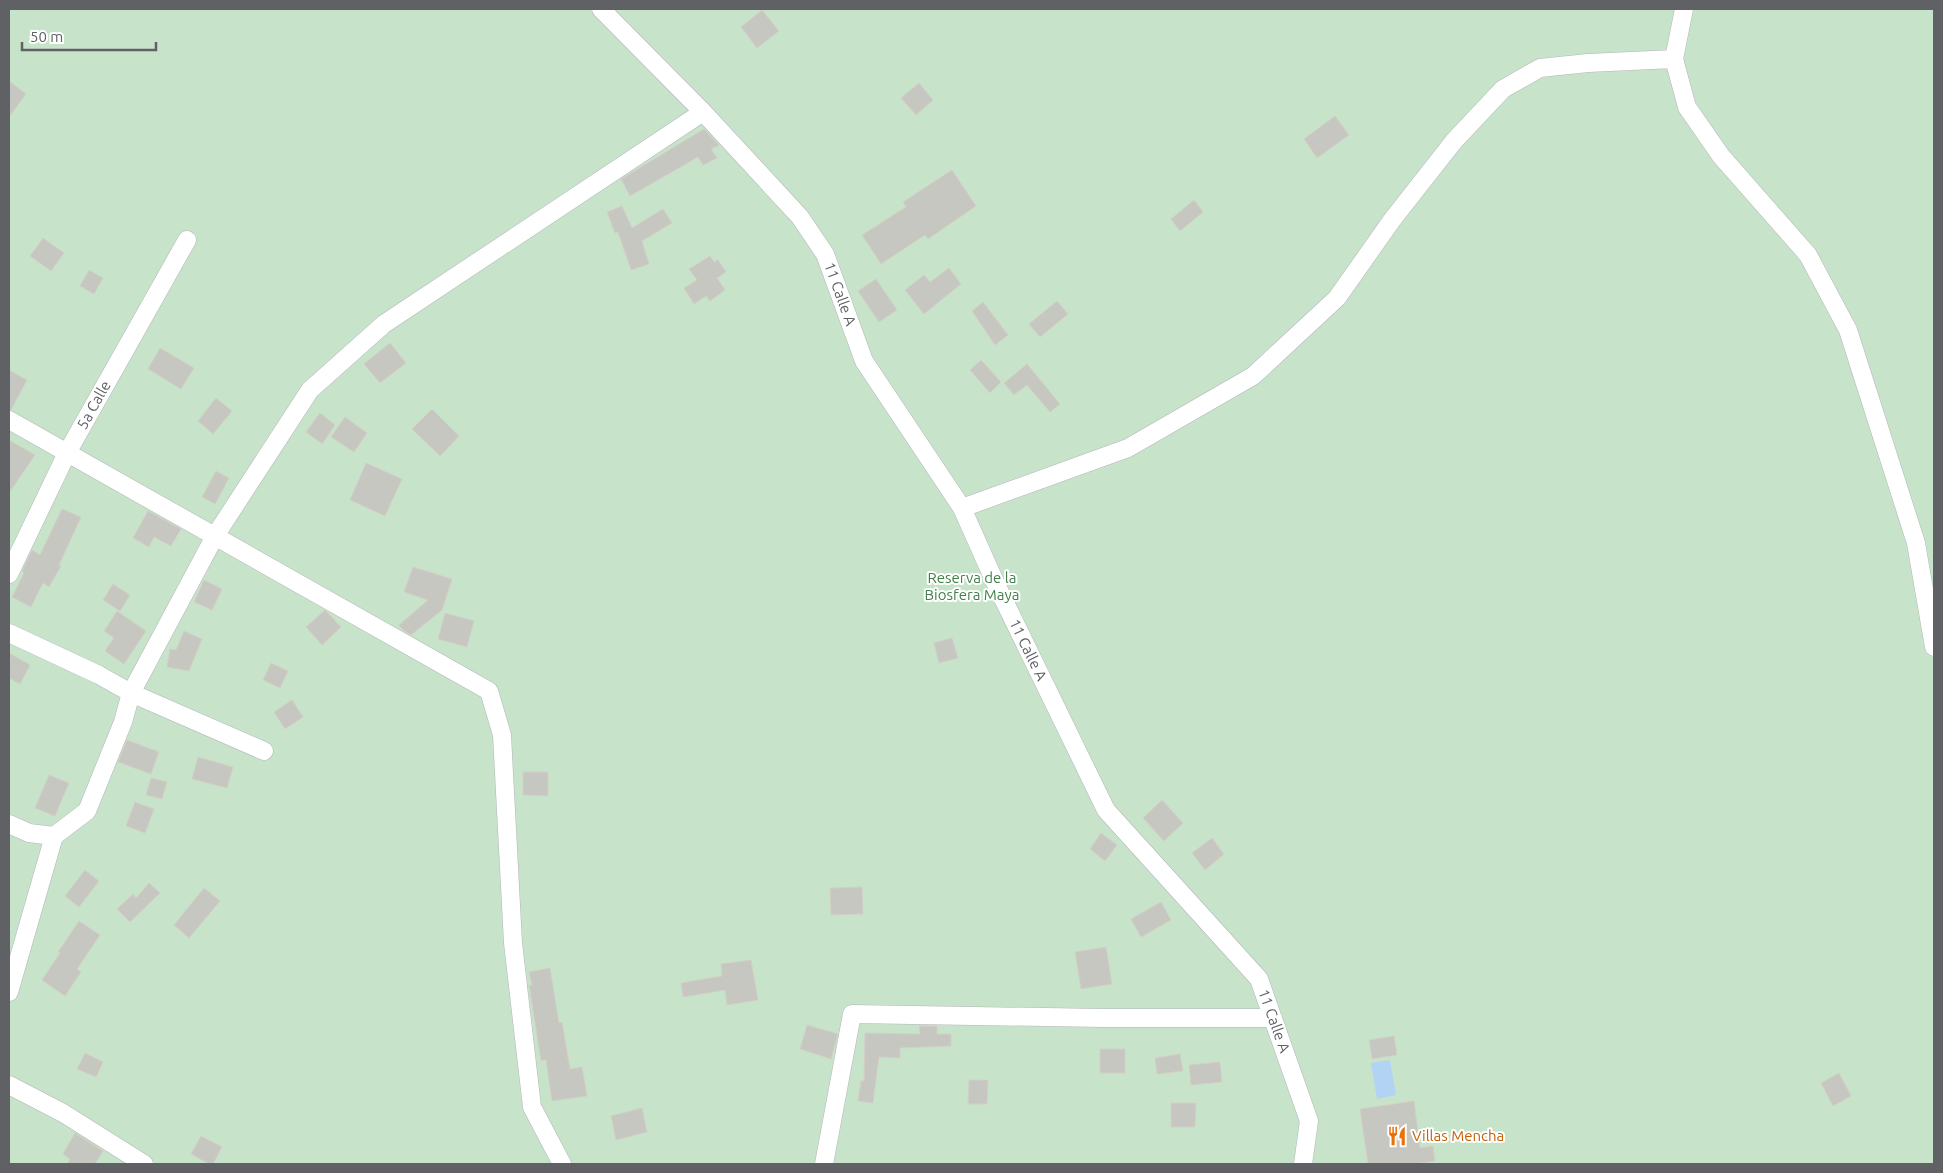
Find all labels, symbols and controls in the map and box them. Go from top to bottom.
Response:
scale bar [22,20,156,52]
text: 50 m [30,28,63,45]
street label: 11 Calle A [821,260,860,328]
street label: 5a Calle [73,378,114,432]
park label: Reserva de la Biosfera Maya [925,569,1019,603]
street label: 11 Calle A [1006,616,1051,684]
street label: 11 Calle A [1255,987,1294,1055]
restaurant icon: Villas Mencha [1386,1125,1408,1147]
place label: Villas Mencha [1412,1127,1504,1144]

